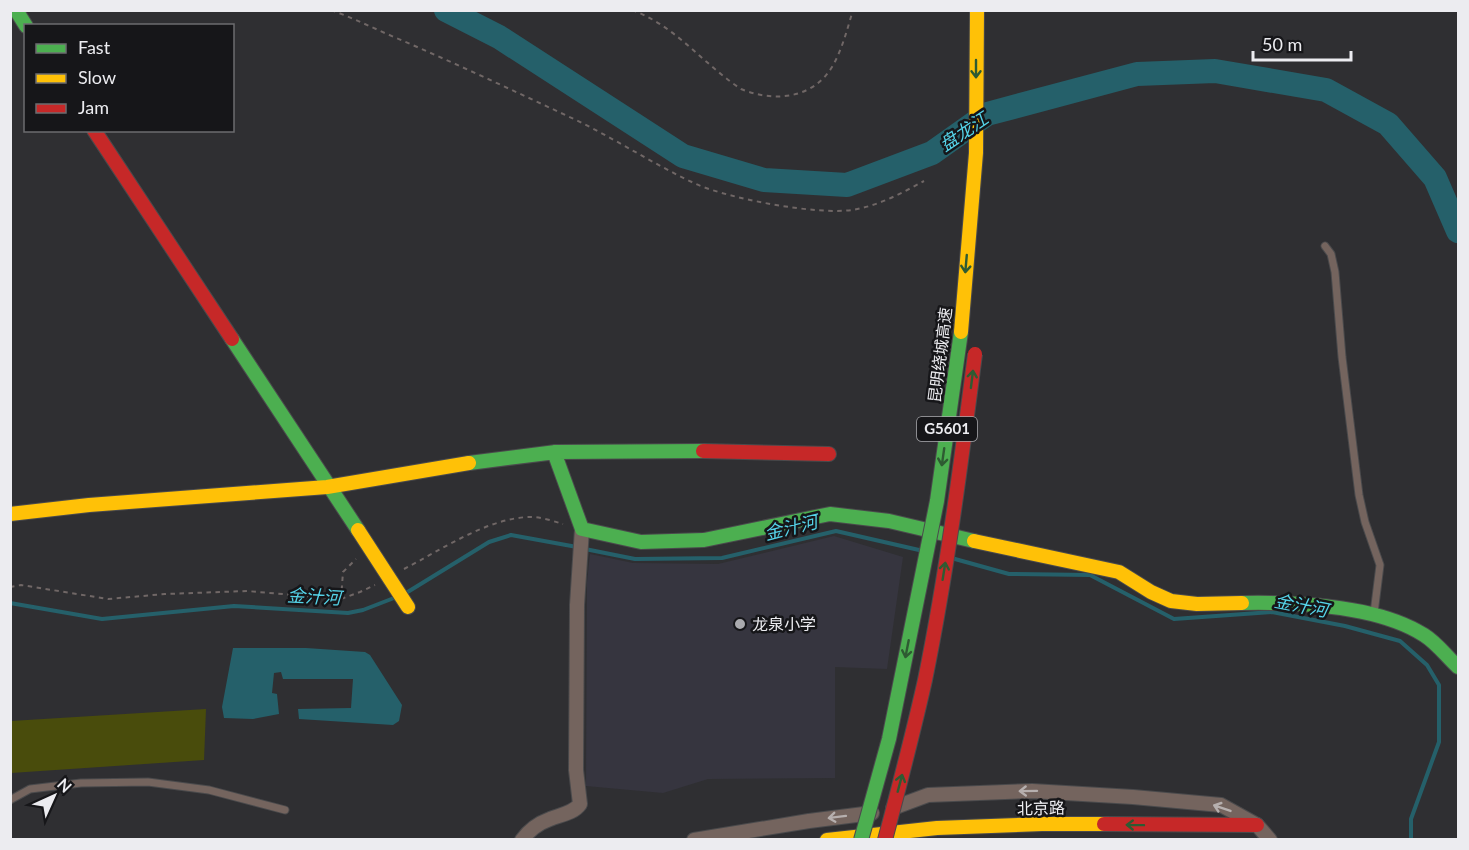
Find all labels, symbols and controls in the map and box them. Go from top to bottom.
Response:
legend [24,24,234,132]
scale bar [1253,24,1350,62]
text: 50 m [1262,33,1302,55]
text: Fast [78,36,111,58]
one-way arrow [970,58,982,78]
text: Slow [78,66,116,88]
text: Jam [78,96,109,118]
water label: 盘龙江 [935,106,994,155]
one-way arrow [961,253,972,273]
street label: 昆明绕城高速 [924,306,955,404]
one-way arrow [967,369,978,389]
road number: G5601 [917,417,977,441]
one-way arrow [938,447,949,467]
water label: 金汁河 [762,509,823,544]
one-way arrow [938,562,949,582]
water label: 金汁河 [287,584,345,609]
water label: 金汁河 [1273,589,1333,622]
place label: 龙泉小学 [752,614,816,633]
marker: 龙泉小学 [733,617,747,631]
one-way arrow [901,638,912,658]
north arrow [24,766,84,826]
text: N [54,774,76,796]
one-way arrow [895,774,906,793]
one-way arrow [1019,786,1039,797]
street label: 北京路 [1017,798,1065,817]
one-way arrow [1213,802,1232,813]
one-way arrow [827,812,847,823]
one-way arrow [1126,819,1146,831]

